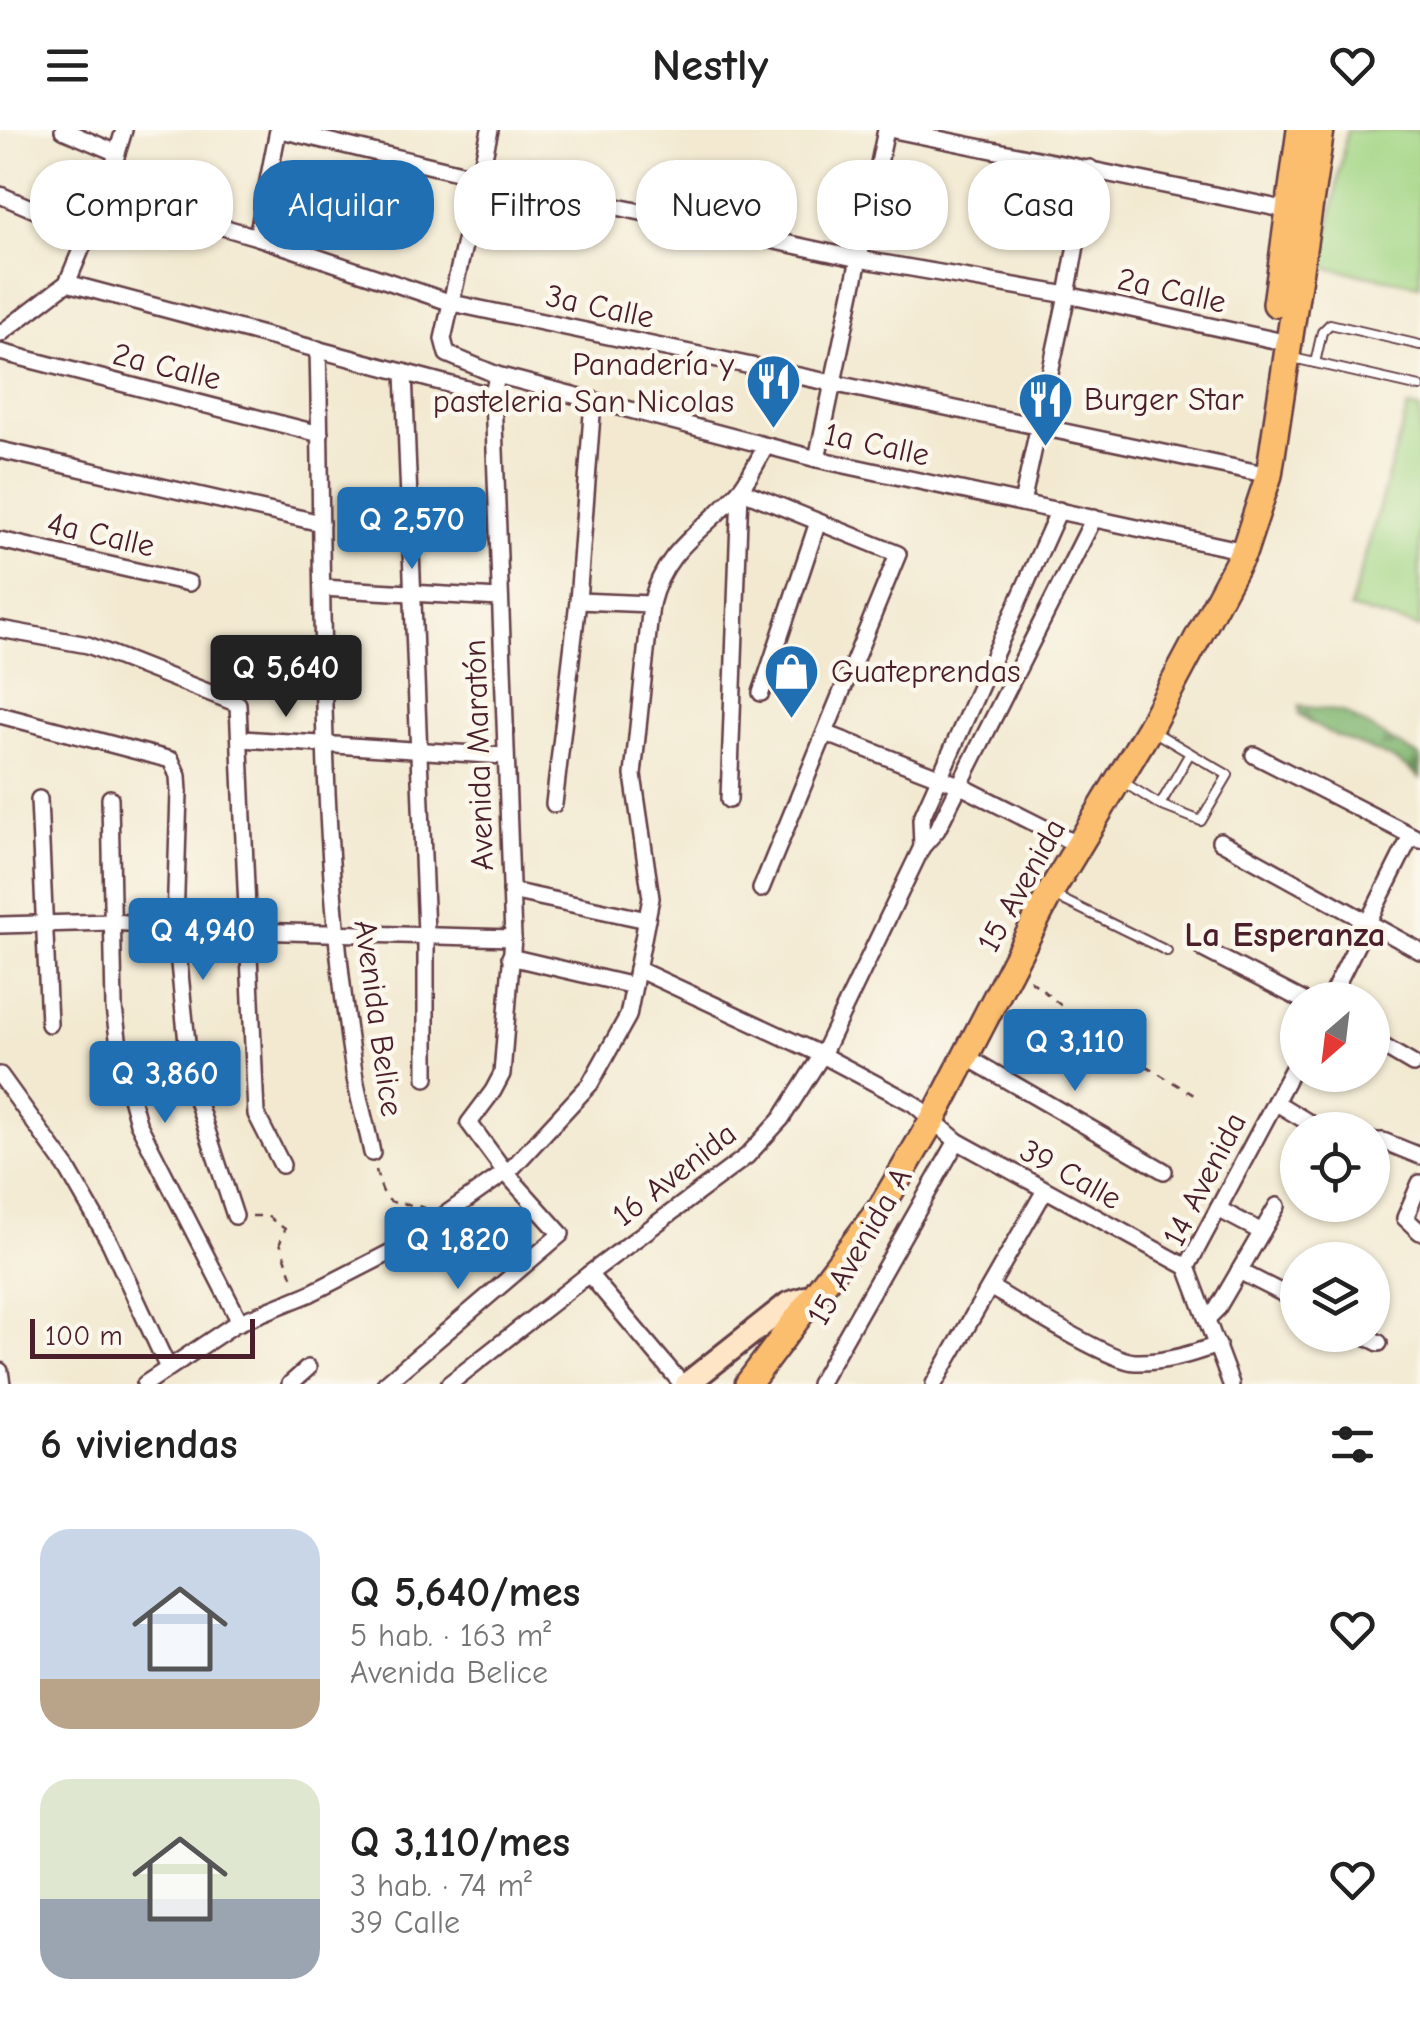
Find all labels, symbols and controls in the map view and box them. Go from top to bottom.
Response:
icon: menu [40,38,95,93]
icon: heart [1325,38,1380,93]
text: Nestly [652,39,768,91]
chip: Comprar [30,160,233,250]
chip: Alquilar [253,160,434,250]
chip: Filtros [454,160,616,250]
chip: Nuevo [636,160,797,250]
chip: Piso [817,160,948,250]
chip: Casa [968,160,1110,250]
street label: 2a Calle [1114,260,1230,321]
street label: 3a Calle [542,277,657,336]
street label: 2a Calle [109,335,225,398]
place label: Panadería y pasteleria San Nicolas [433,346,735,420]
restaurant icon: Panadería y pasteleria San Nicolas [743,352,803,431]
restaurant icon: Burger Star [1015,369,1075,448]
place label: Burger Star [1084,381,1244,418]
street label: 1a Calle [821,415,933,474]
pin: Q 2,570 [320,487,504,572]
text: Q 2,570 [359,501,465,538]
street label: 4a Calle [44,504,158,565]
pin: Q 5,640 [194,635,378,720]
street label: Avenida Maratón [456,639,501,871]
shop icon: Guateprendas [762,641,822,720]
text: Q 5,640 [233,649,339,686]
place label: Guateprendas [831,653,1021,690]
street label: 15 Avenida [970,812,1073,958]
pin: Q 4,940 [111,898,295,983]
text: Q 4,940 [151,912,255,949]
district label: La Esperanza [1184,914,1386,955]
street label: Avenida Belice [346,917,411,1119]
north arrow [1280,982,1390,1092]
map controls [1280,982,1390,1352]
pin: Q 3,110 [983,1009,1167,1094]
text: Q 3,110 [1026,1023,1124,1060]
pin: Q 3,860 [73,1041,257,1126]
text: Q 3,860 [112,1055,218,1092]
street label: 14 Avenida [1155,1106,1254,1252]
button: locate [1280,1112,1390,1222]
street label: 16 Avenida [605,1115,743,1234]
street label: 39 Calle [1014,1132,1128,1217]
street label: 15 Avenida A [799,1161,919,1332]
pin: Q 1,820 [366,1207,550,1292]
text: Q 1,820 [407,1221,509,1258]
button: layers [1280,1242,1390,1352]
scale bar [30,1314,255,1358]
text: 100 m [45,1320,123,1352]
icon: filters [1325,1417,1380,1472]
text: 6 viviendas [40,1420,238,1469]
text: Q 5,640/mes [350,1568,580,1617]
icon: home [120,1569,240,1689]
icon: heart [1325,1602,1380,1657]
text: 5 hab. · 163 m² [350,1617,551,1654]
text: Avenida Belice [350,1654,548,1691]
text: Q 3,110/mes [350,1818,570,1867]
icon: home [120,1819,240,1939]
icon: heart [1325,1852,1380,1907]
text: 3 hab. · 74 m² [350,1867,532,1904]
text: 39 Calle [350,1904,460,1941]

